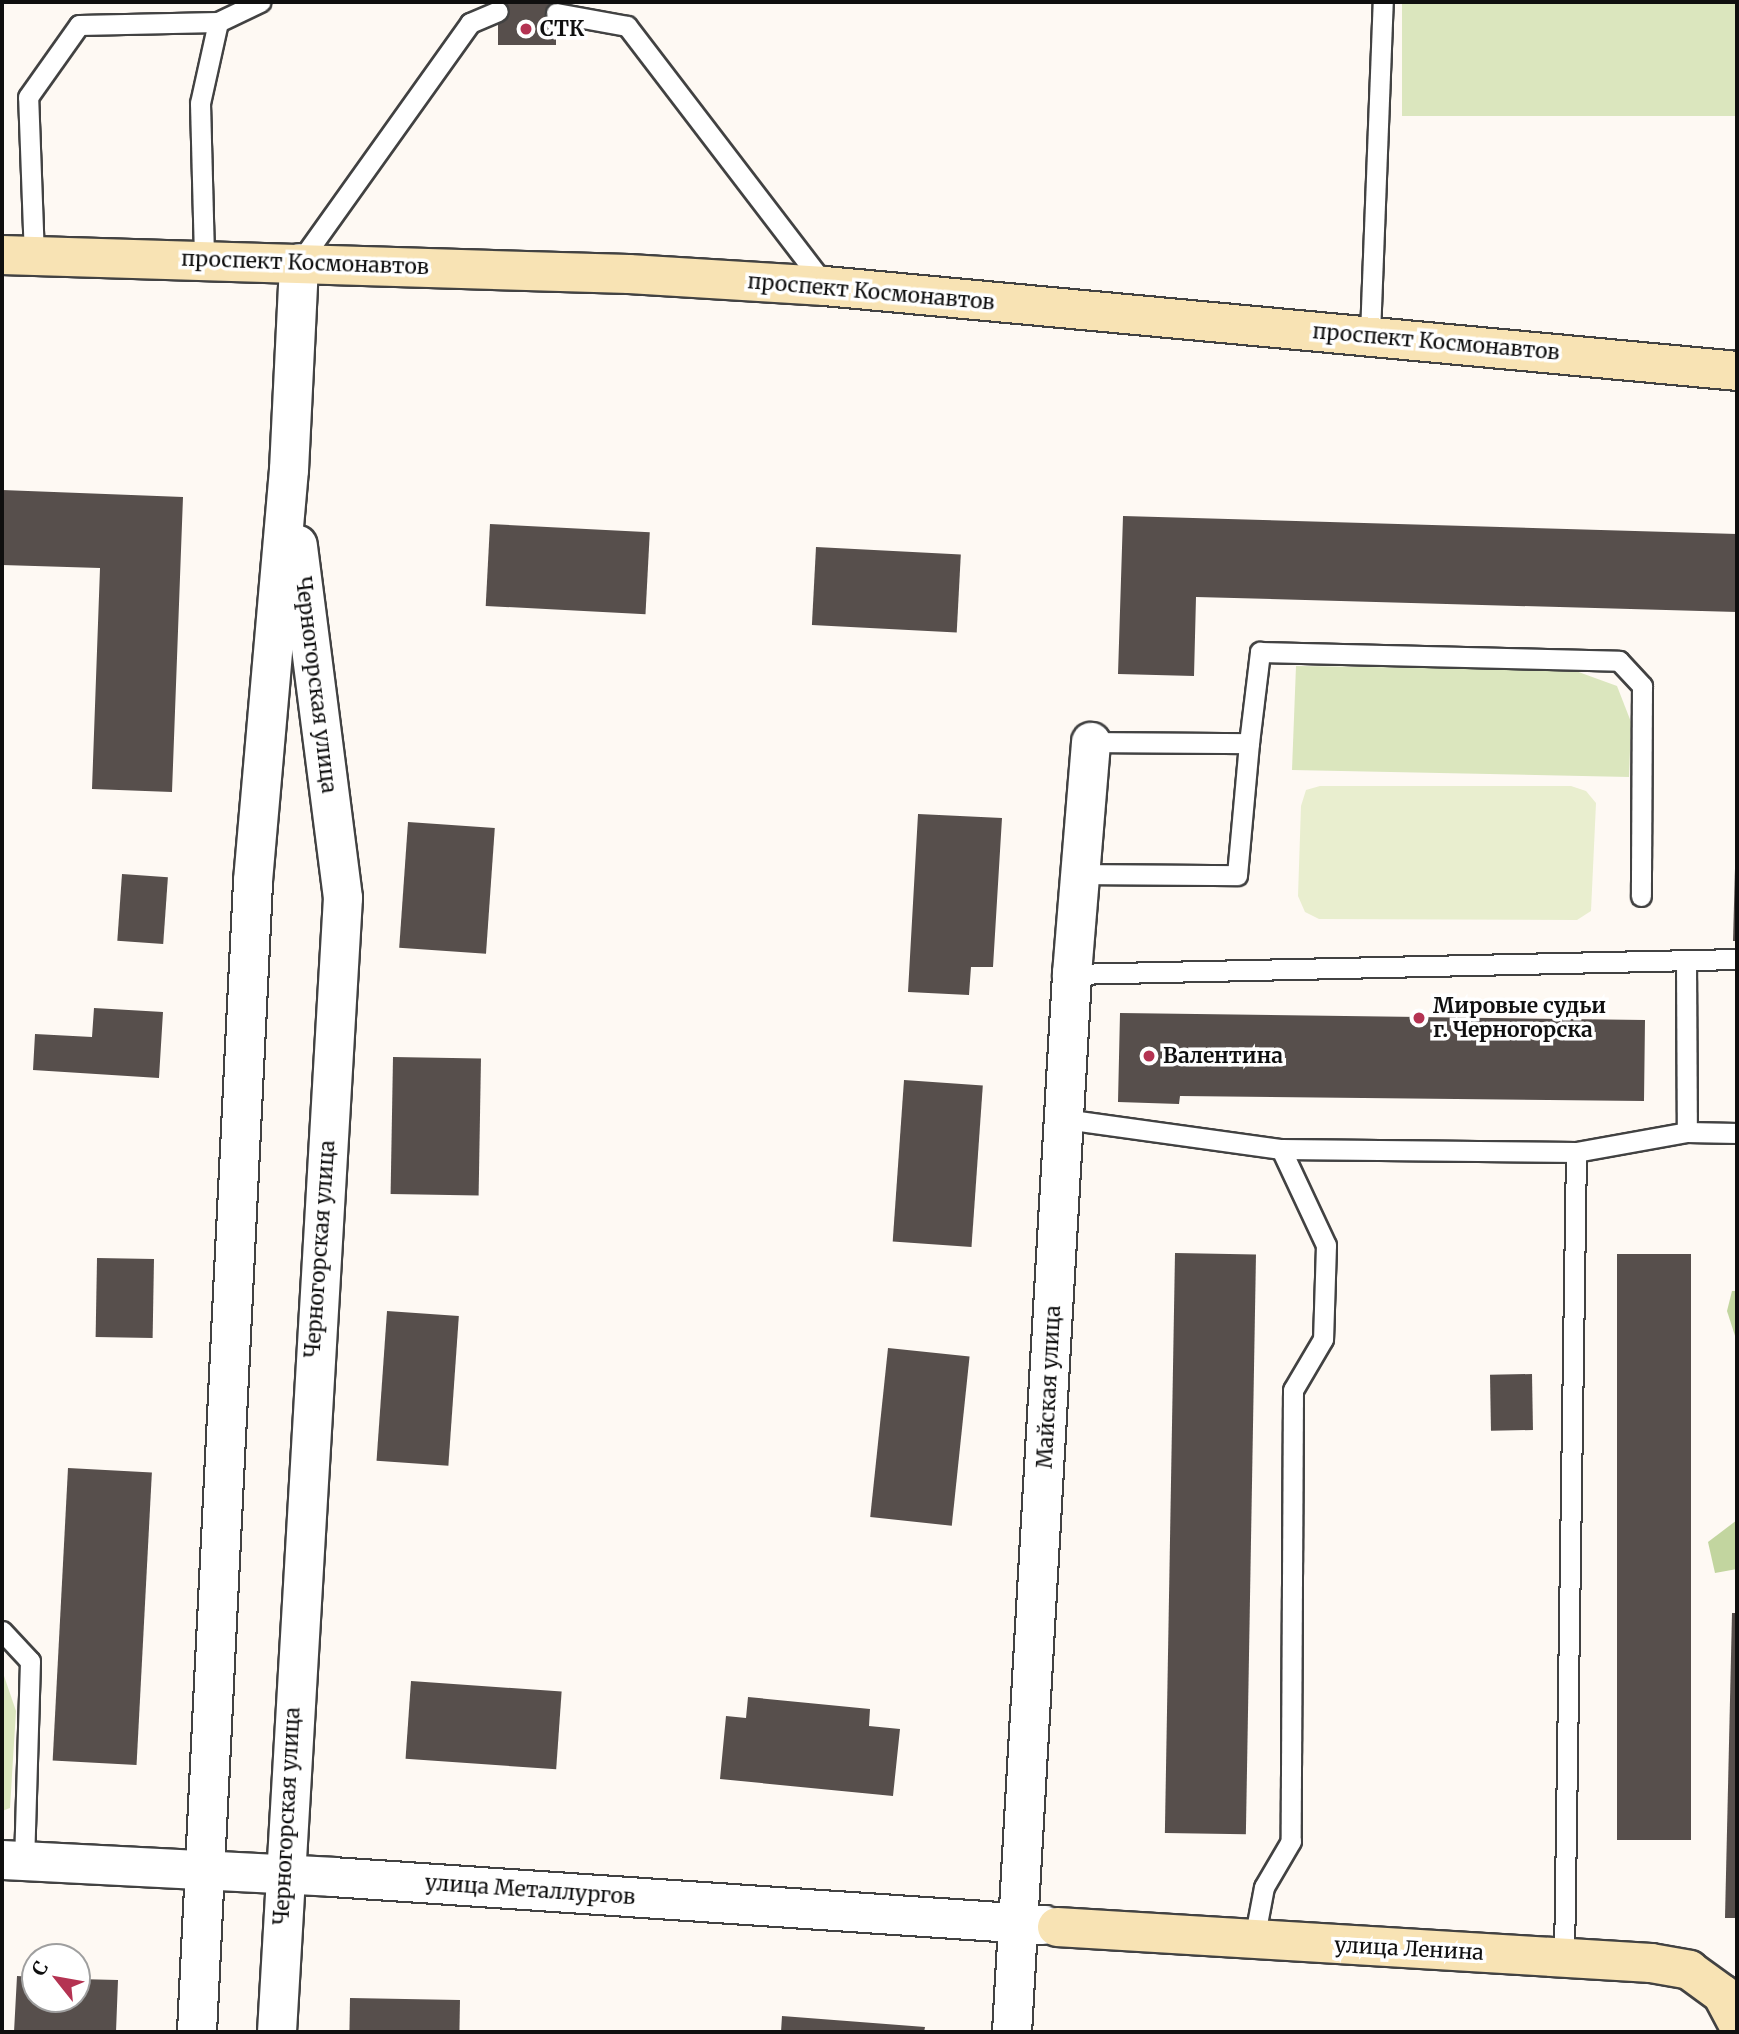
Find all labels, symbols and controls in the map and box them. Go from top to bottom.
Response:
place label: СТК [540,16,585,42]
marker: СТК [518,21,534,37]
street label: проспект Космонавтов [181,246,429,280]
street label: проспект Космонавтов [746,269,996,315]
street label: проспект Космонавтов [1311,319,1561,365]
street label: Черногорская улица [290,575,342,795]
place label: Мировые судьи г. Черногорска [1433,993,1606,1043]
marker: Мировые судьи г. Черногорска [1411,1010,1427,1026]
place label: Валентина [1163,1043,1283,1069]
marker: Валентина [1141,1048,1157,1064]
street label: Черногорская улица [300,1139,340,1359]
street label: Майская улица [1032,1305,1066,1469]
street label: Черногорская улица [269,1706,305,1926]
street label: улица Металлургов [424,1870,636,1910]
street label: улица Ленина [1334,1933,1484,1965]
north arrow [21,1943,91,2013]
text: С [26,1957,53,1980]

